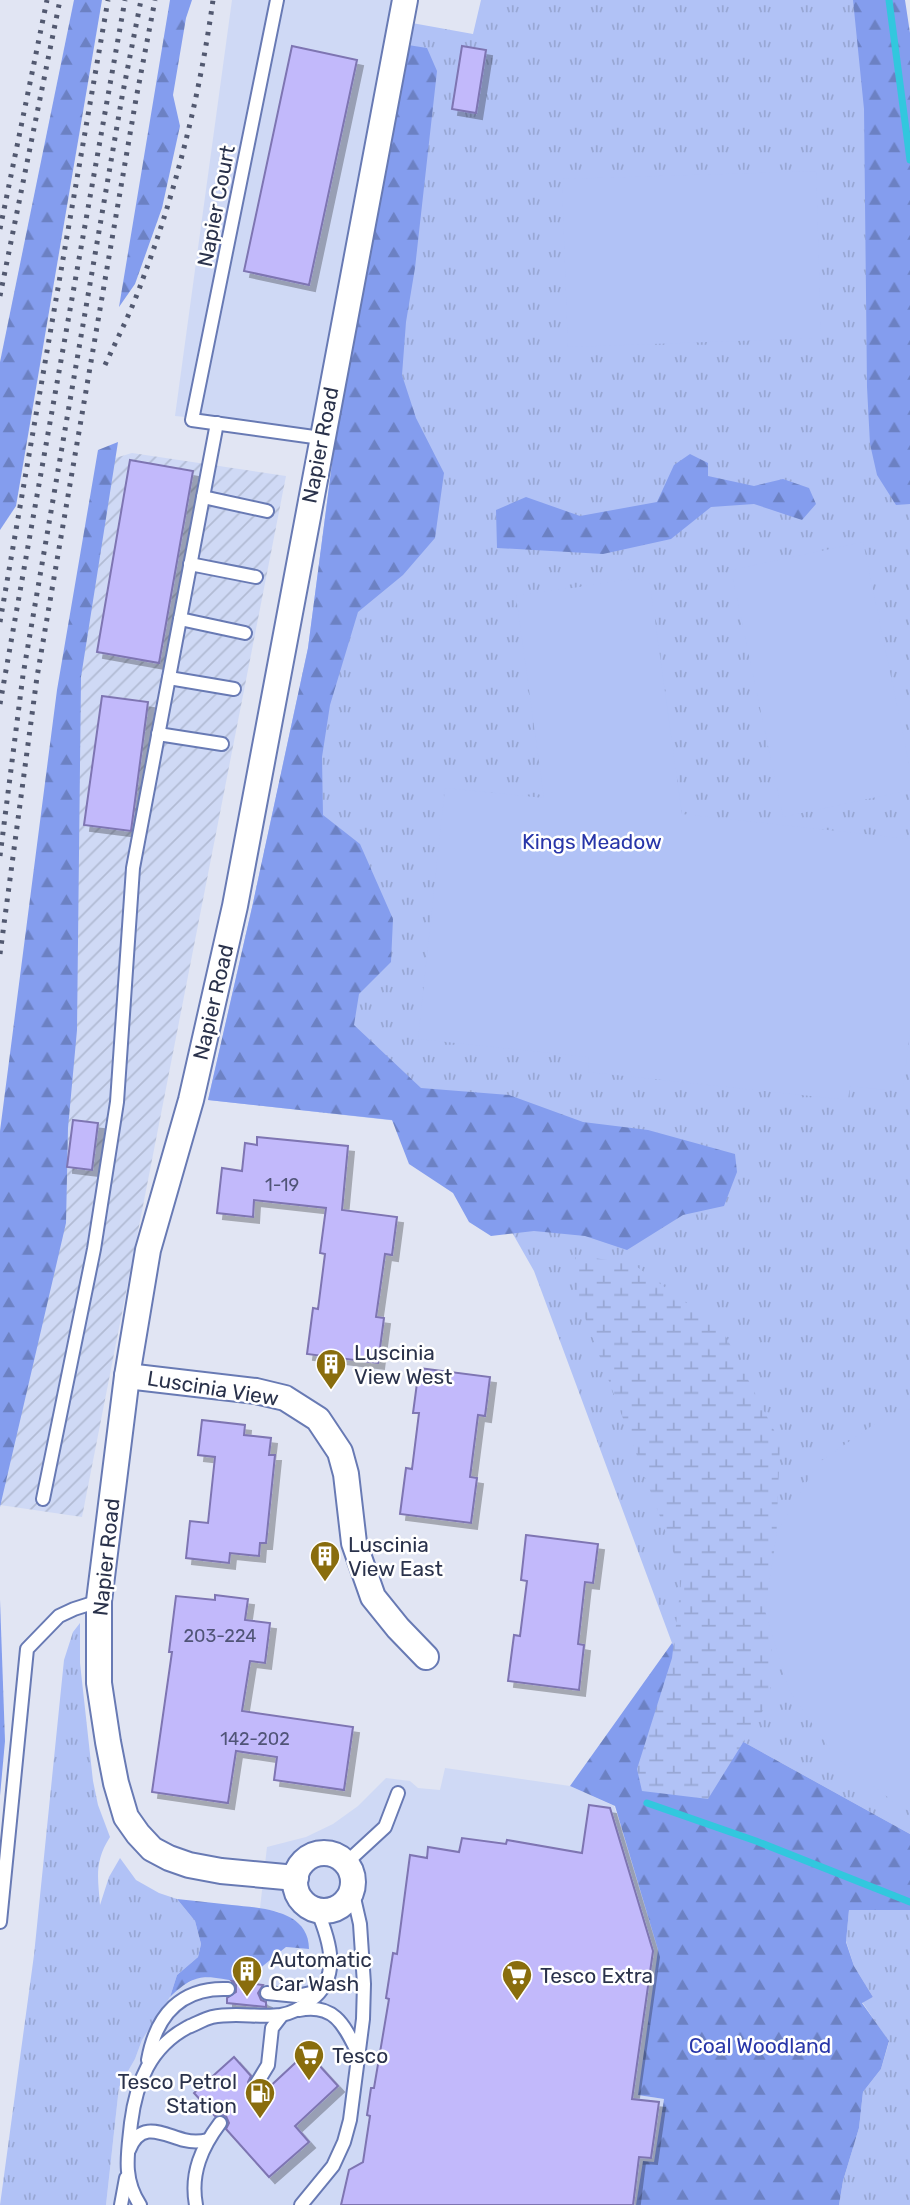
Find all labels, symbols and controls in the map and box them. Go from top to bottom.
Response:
street label: Napier Court [192,143,240,269]
street label: Napier Road [296,385,344,505]
park label: Kings Meadow [522,829,662,854]
street label: Napier Road [188,942,238,1062]
house number: 1-19 [265,1174,299,1196]
place label: Luscinia View West [354,1340,452,1389]
building icon: Luscinia View West [314,1347,348,1391]
street label: Luscinia View [146,1365,281,1411]
street label: Napier Road [87,1497,125,1617]
place label: Luscinia View East [348,1532,443,1581]
building icon: Luscinia View East [308,1539,342,1583]
house number: 203-224 [184,1625,256,1647]
house number: 142-202 [220,1728,290,1750]
place label: Automatic Car Wash [270,1947,372,1996]
building icon: Automatic Car Wash [230,1954,264,1998]
supermarket icon: Tesco Extra [500,1958,534,2002]
place label: Tesco Extra [540,1963,653,1988]
park label: Coal Woodland [689,2033,831,2058]
supermarket icon: Tesco [292,2038,326,2082]
place label: Tesco [332,2043,388,2068]
place label: Tesco Petrol Station [117,2069,237,2118]
fuel station icon: Tesco Petrol Station [243,2076,277,2120]

